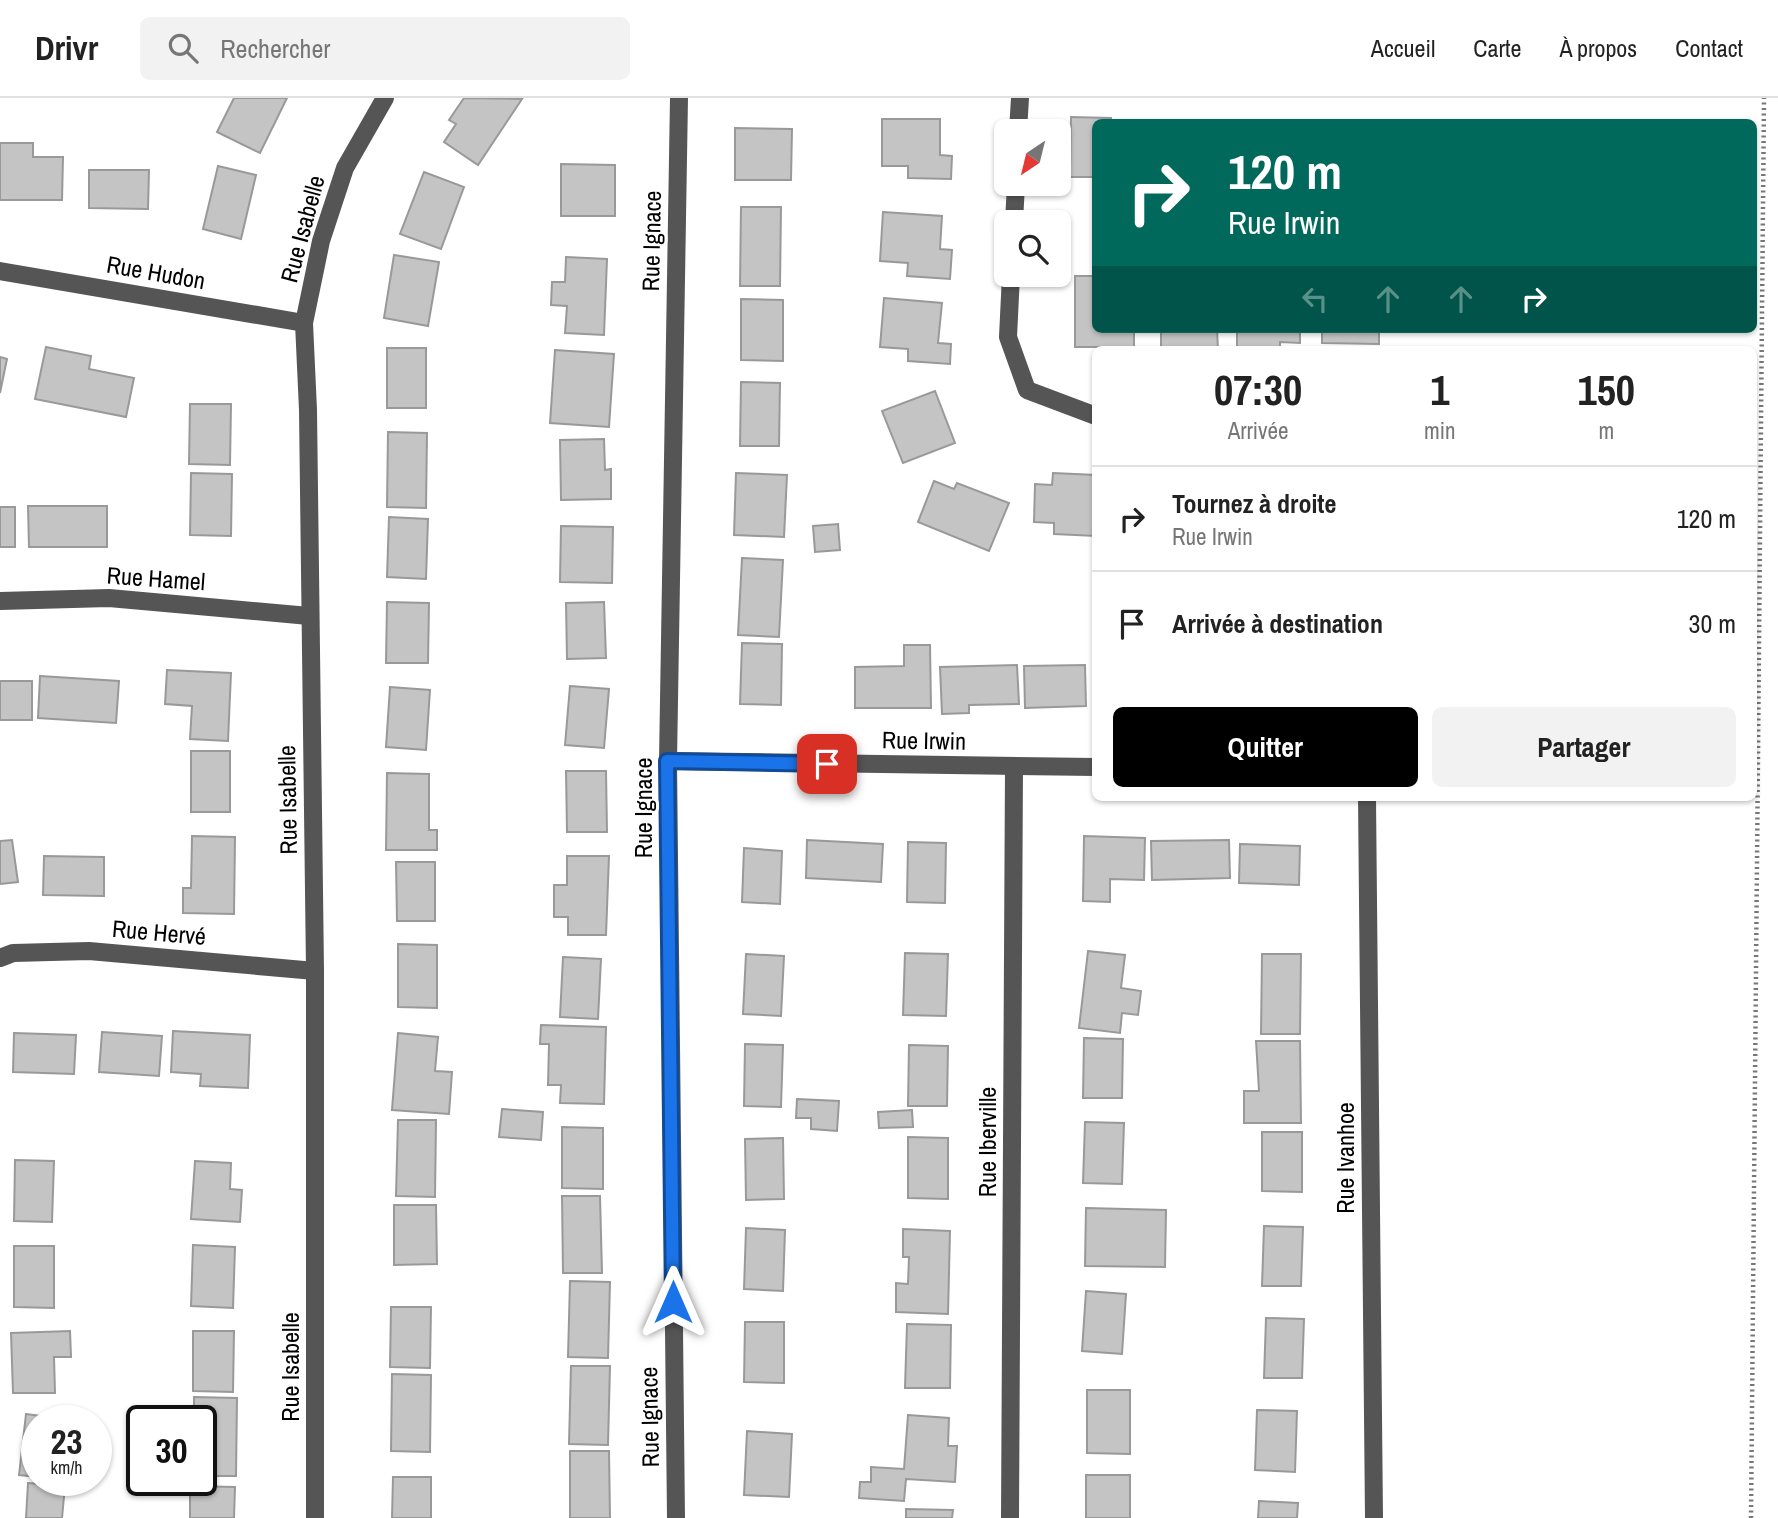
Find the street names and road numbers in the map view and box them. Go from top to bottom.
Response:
street label: Rue Isabelle [272,172,332,286]
street label: Rue Ignace [634,190,668,292]
street label: Rue Hudon [104,248,208,296]
street label: Rue Hamel [106,559,206,597]
street label: Rue Irwin [882,723,966,757]
street label: Rue Isabelle [270,745,304,855]
street label: Rue Ignace [627,758,659,858]
street label: Rue Hervé [111,912,207,952]
street label: Rue Iberville [971,1087,1003,1197]
street label: Rue Ivanhoe [1329,1102,1361,1214]
street label: Rue Isabelle [274,1312,306,1422]
street label: Rue Ignace [632,1366,666,1468]

